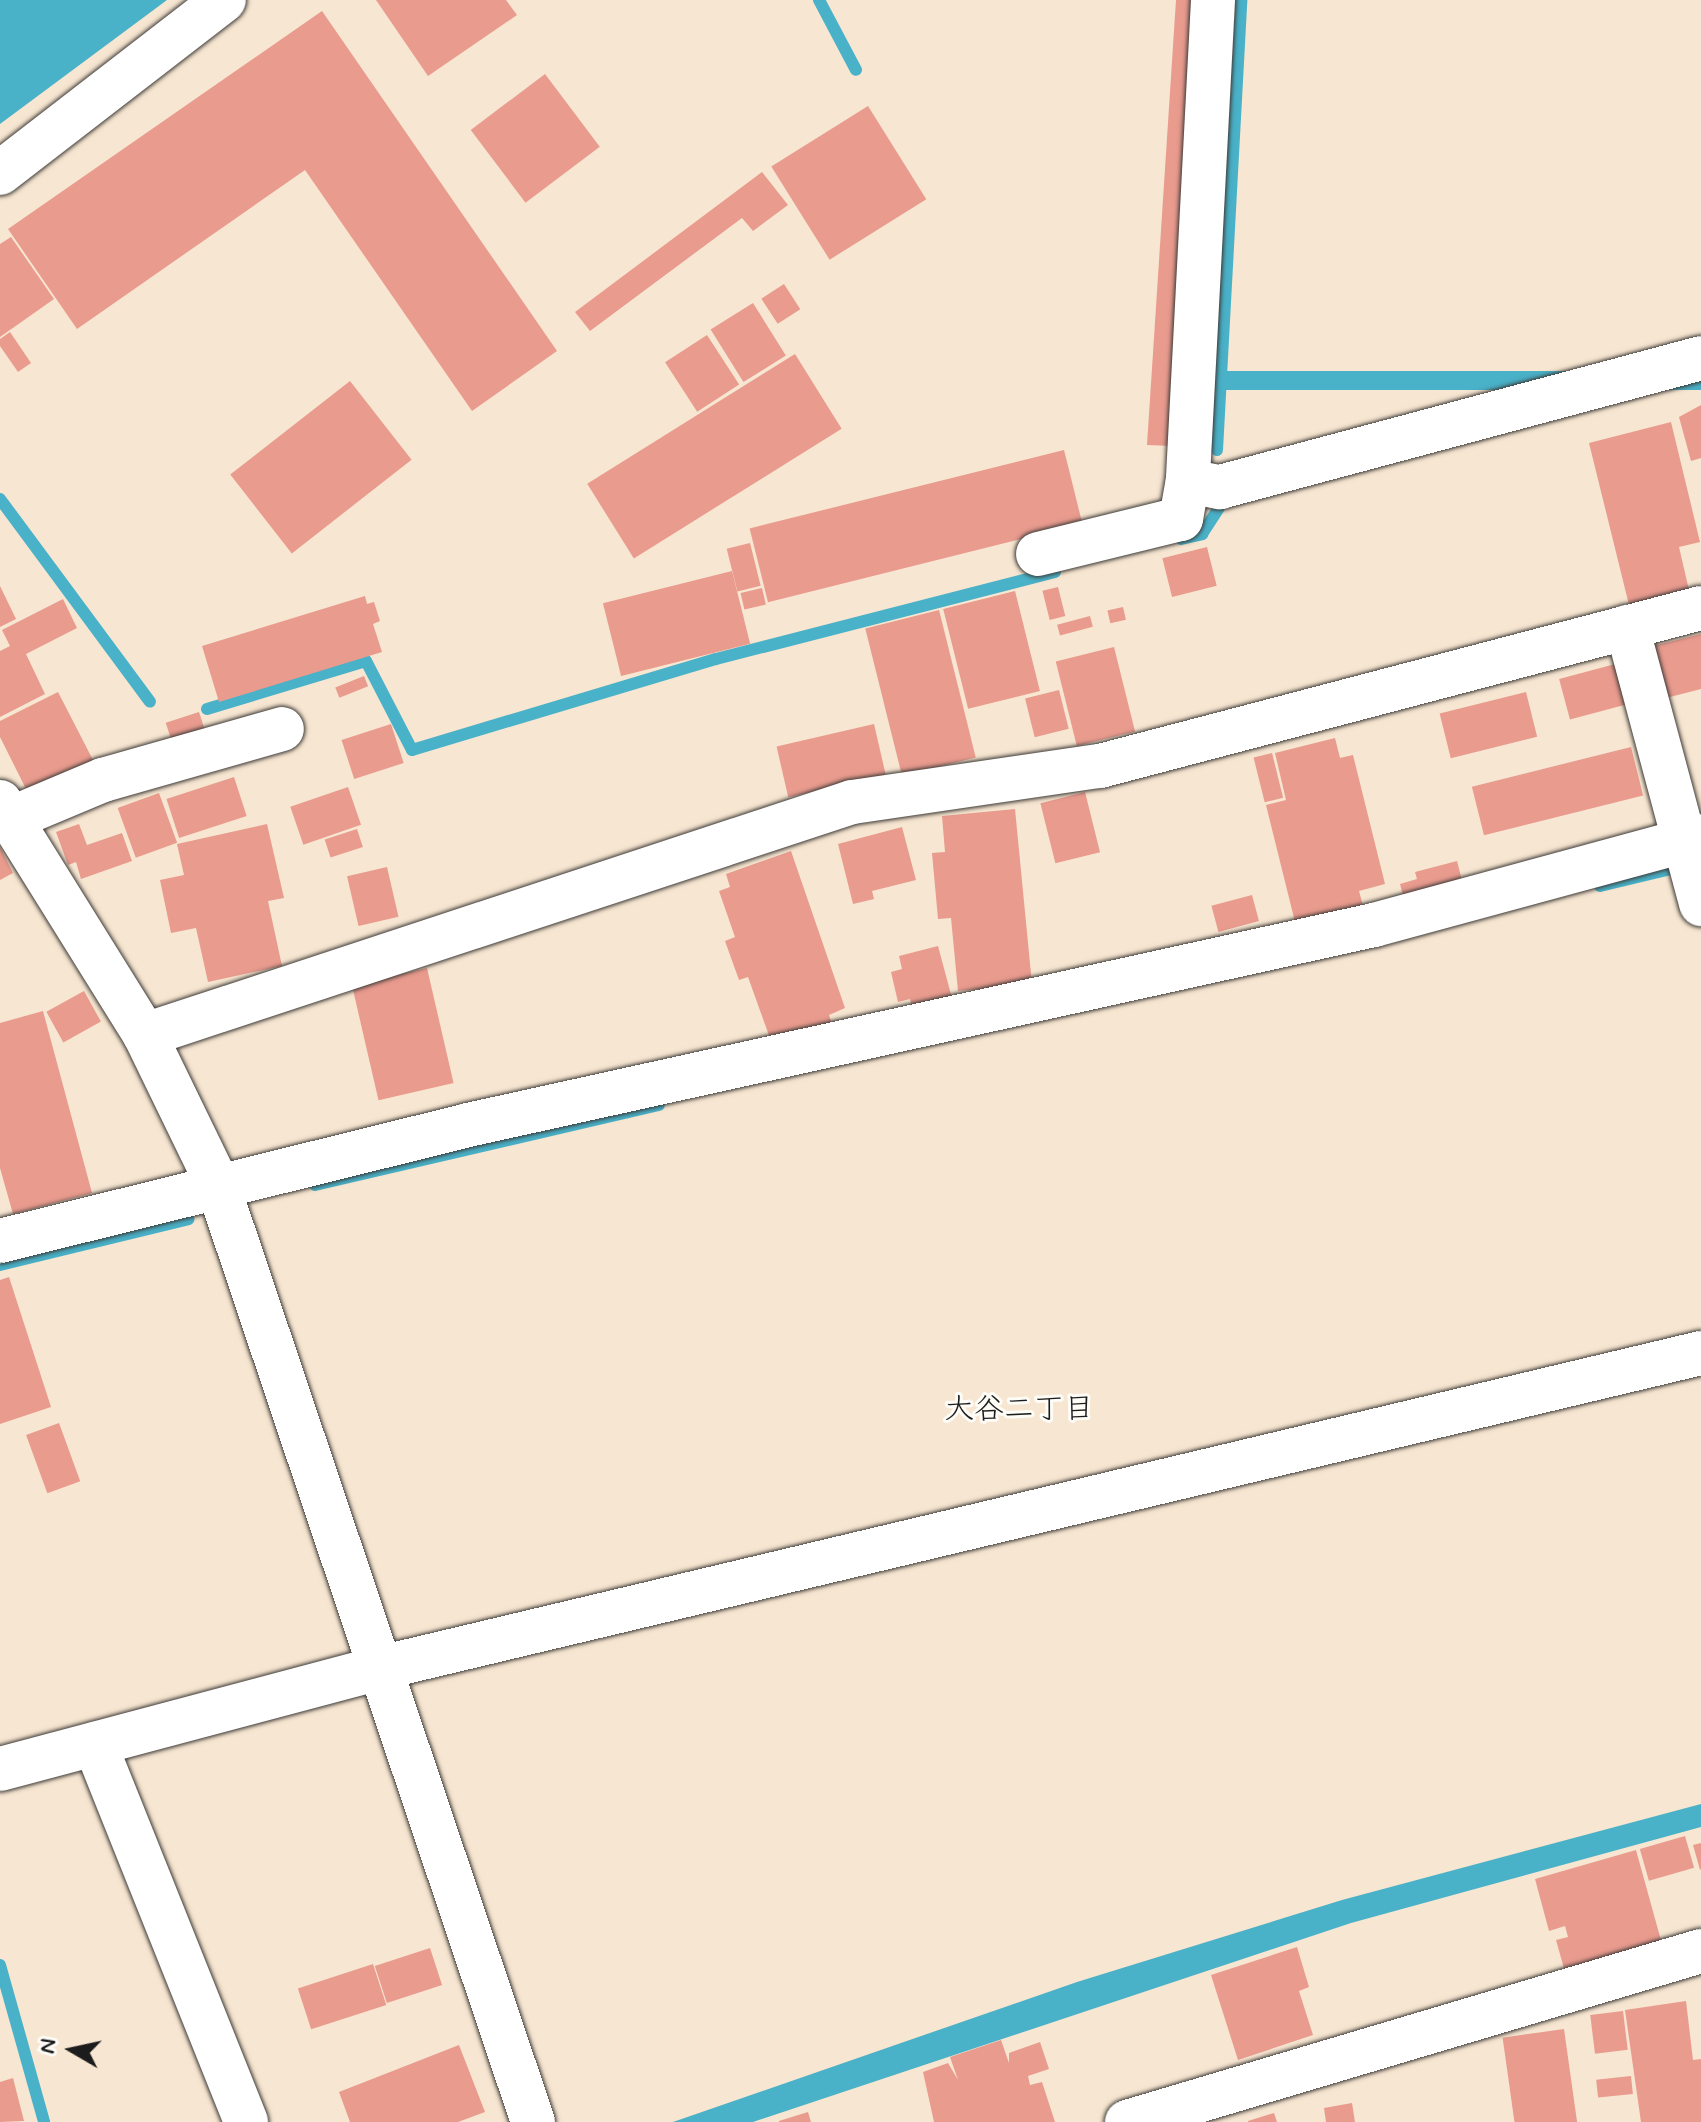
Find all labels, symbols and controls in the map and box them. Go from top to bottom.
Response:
district label: 大谷二丁目 [944,1392,1094,1428]
north arrow [32,2010,112,2090]
text: N [33,2037,63,2056]

